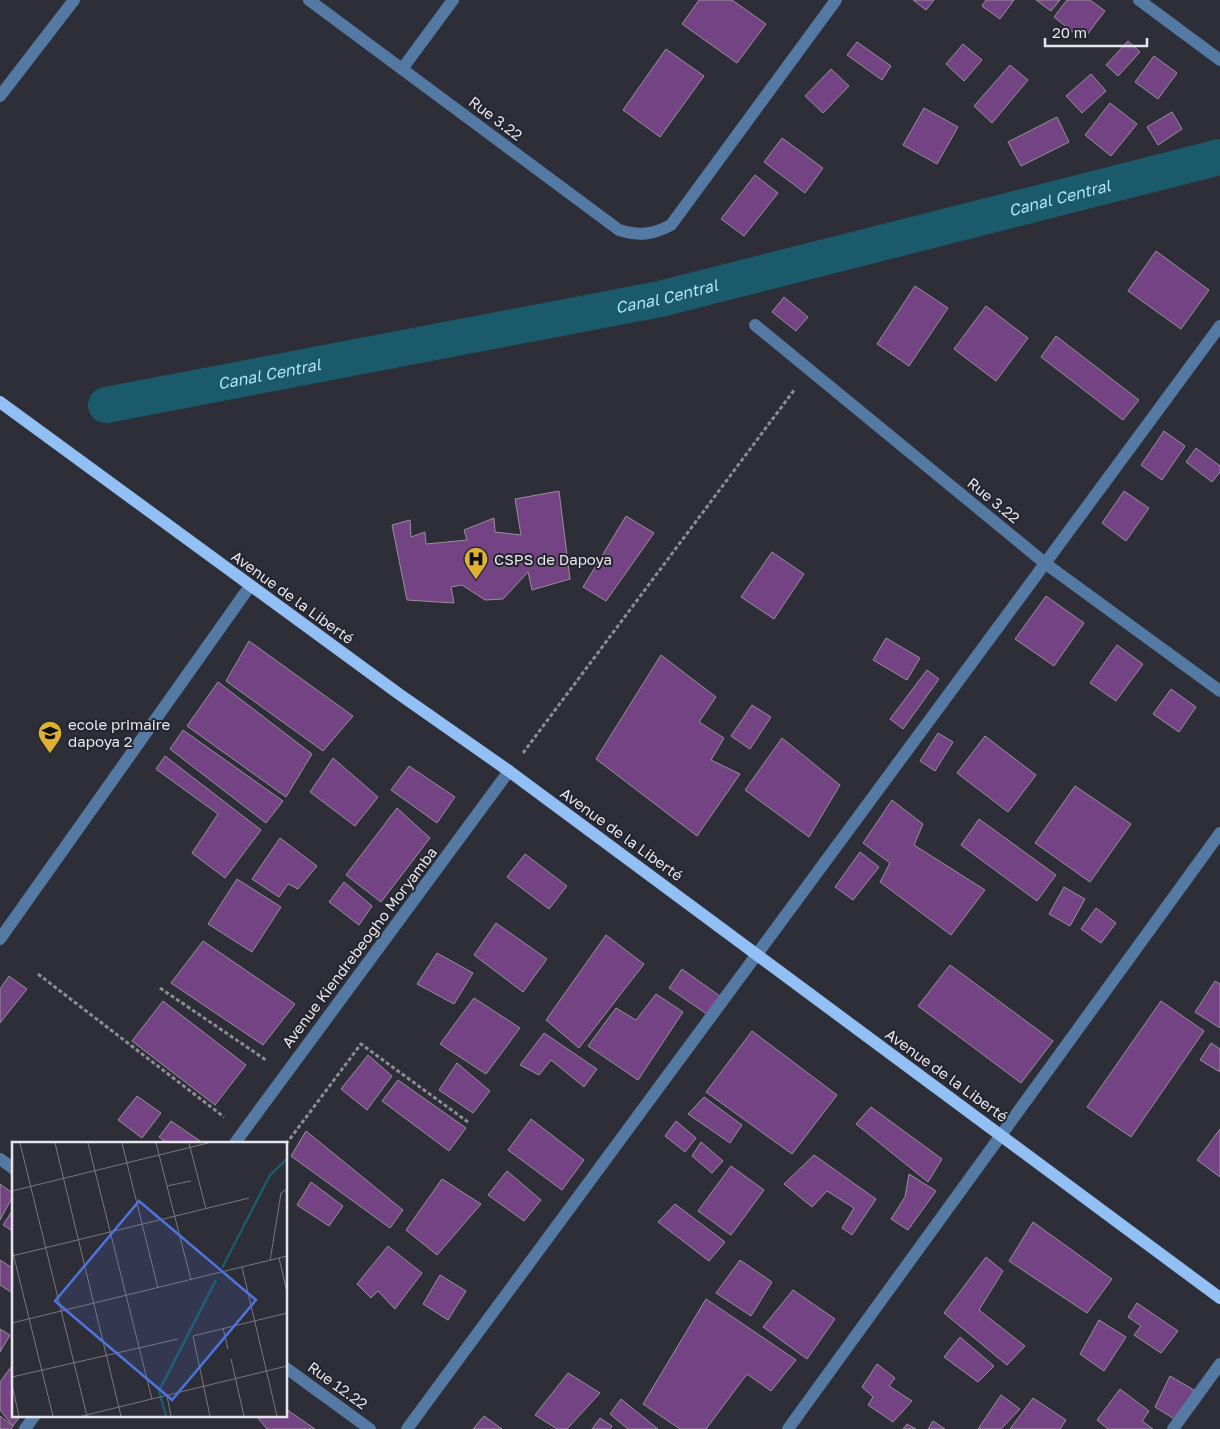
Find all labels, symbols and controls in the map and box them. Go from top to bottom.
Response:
scale bar [1045,15,1148,47]
text: 20 m [1052,23,1087,41]
street label: Rue 3.22 [466,92,526,144]
water label: Canal Central [1006,175,1113,220]
water label: Canal Central [614,275,721,317]
water label: Canal Central [216,354,323,393]
street label: Rue 3.22 [964,473,1024,527]
hospital icon: CSPS de Dapoya [463,546,489,580]
street label: Avenue de la Liberté [228,547,358,648]
place label: CSPS de Dapoya [494,550,612,568]
place label: ecole primaire dapoya 2 [68,715,171,750]
school or university icon: ecole primaire dapoya 2 [37,720,63,754]
street label: Avenue de la Liberté [557,784,687,885]
street label: Avenue Kiendrebeogho Moryamba [278,843,440,1051]
street label: Avenue de la Liberté [882,1025,1012,1126]
inset map [12,1142,288,1416]
street label: Rue 12.22 [305,1357,371,1413]

